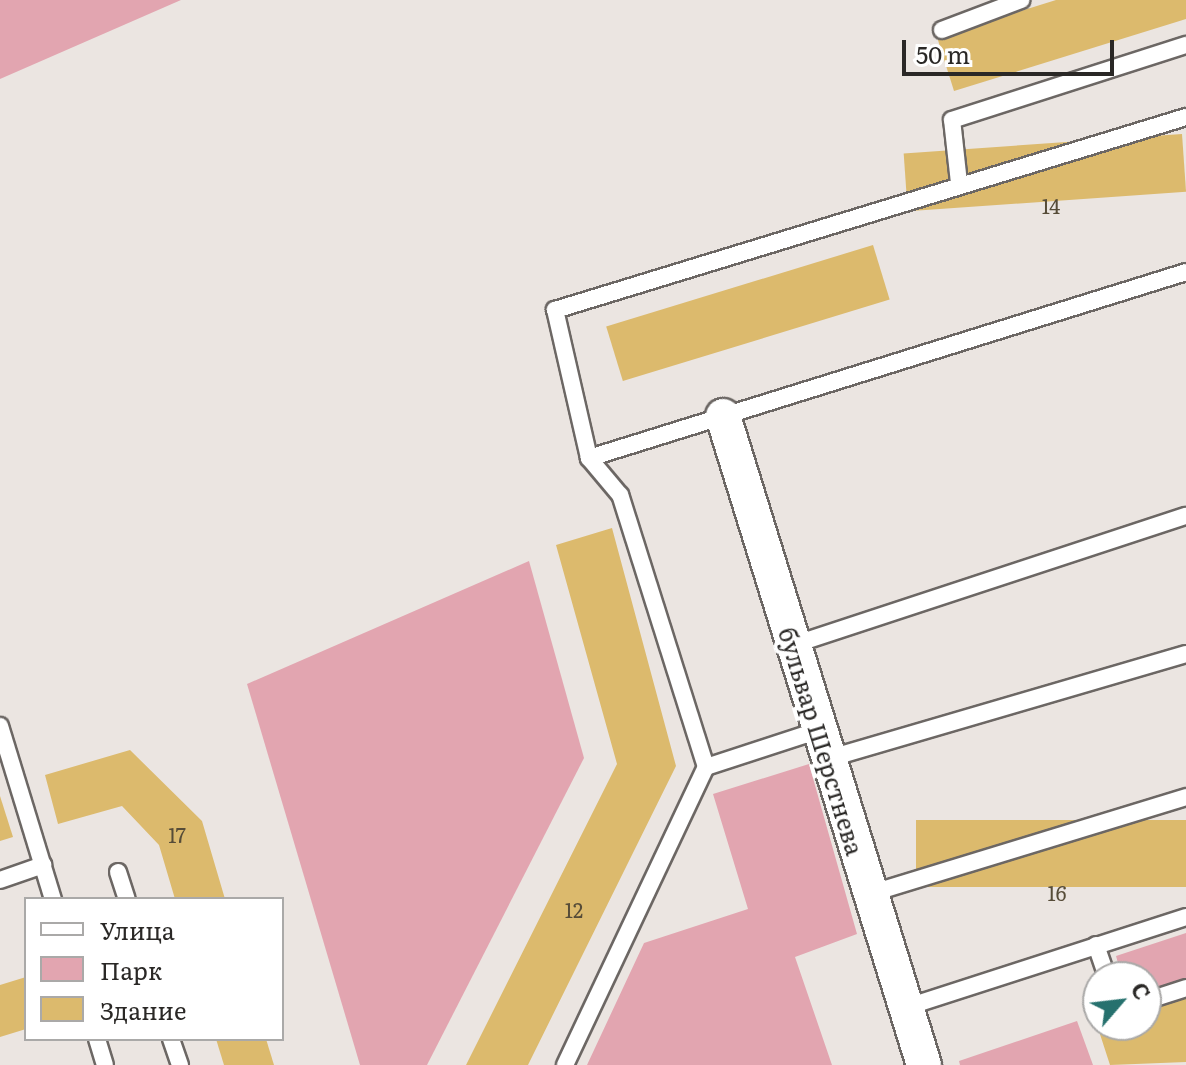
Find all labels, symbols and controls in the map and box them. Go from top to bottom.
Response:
scale bar [906,24,1118,74]
text: 50 m [916,36,970,71]
house number: 14 [1042,193,1060,217]
street label: бульвар Шерстнева [774,623,870,859]
house number: 17 [168,822,186,846]
house number: 16 [1048,880,1066,904]
legend [24,897,284,1041]
house number: 12 [565,897,583,921]
text: Улица [100,912,175,947]
text: Парк [100,952,162,987]
north arrow [1082,961,1162,1041]
text: С [1124,976,1160,1005]
text: Здание [100,992,186,1027]

